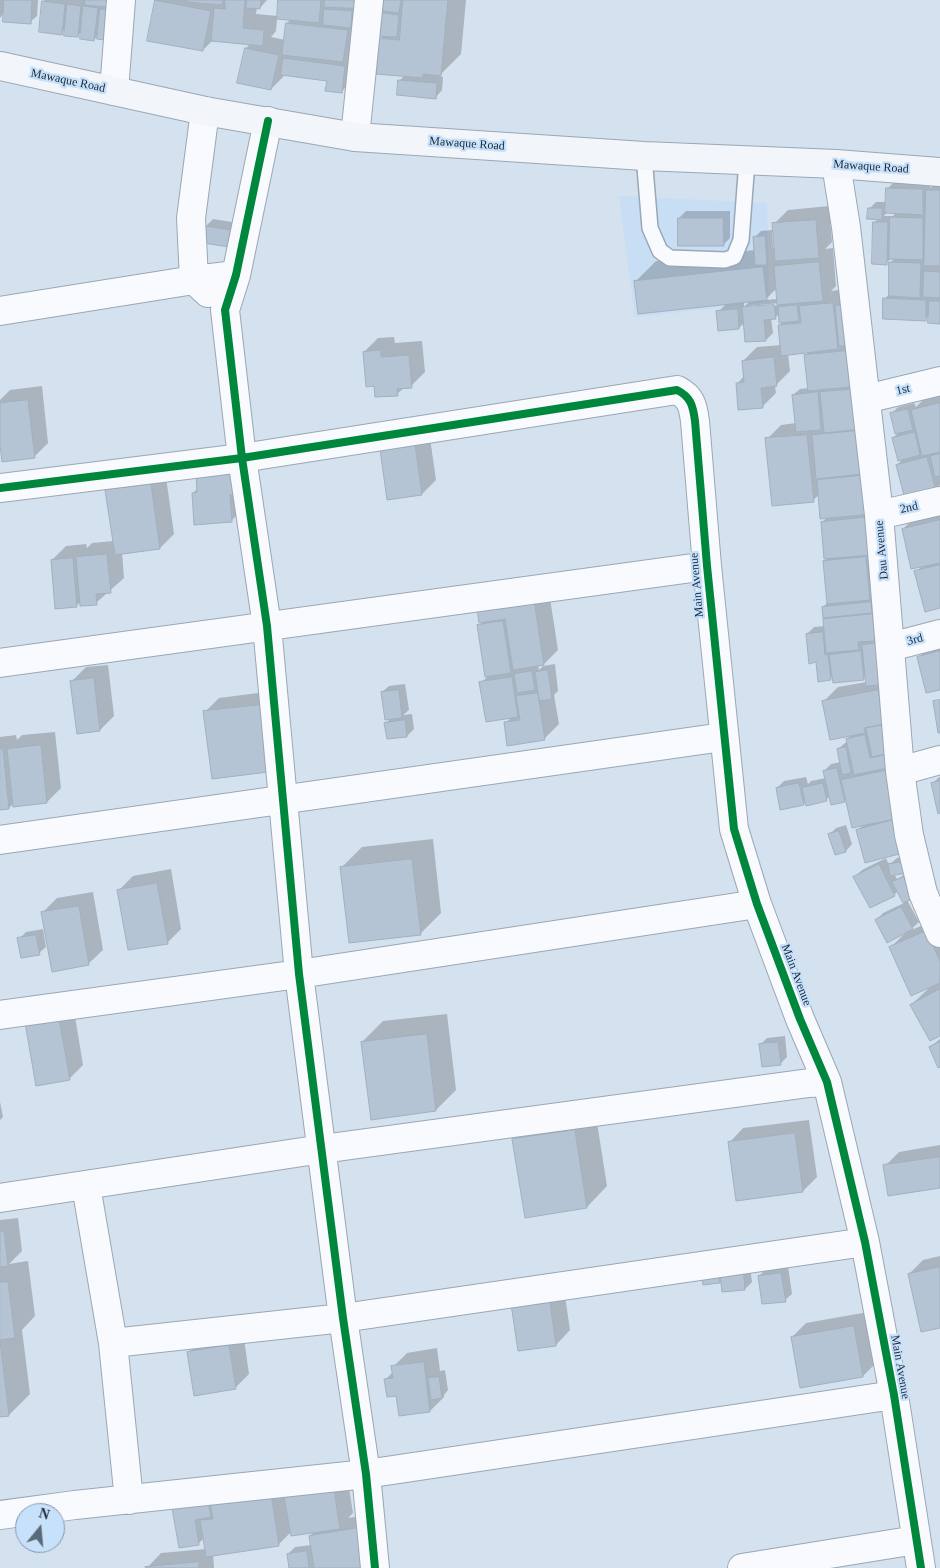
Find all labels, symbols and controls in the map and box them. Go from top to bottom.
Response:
street label: Mawaque Road [30,66,106,96]
street label: Mawaque Road [429,134,505,154]
street label: Mawaque Road [833,157,909,177]
street label: 1st [895,381,911,399]
street label: 2nd [899,499,919,517]
street label: Dau Avenue [872,520,892,580]
street label: Main Avenue [687,552,707,618]
street label: 3rd [905,631,925,649]
street label: Main Avenue [778,942,814,1008]
street label: Main Avenue [887,1334,913,1400]
north arrow [15,1503,65,1553]
text: N [37,1505,51,1523]

